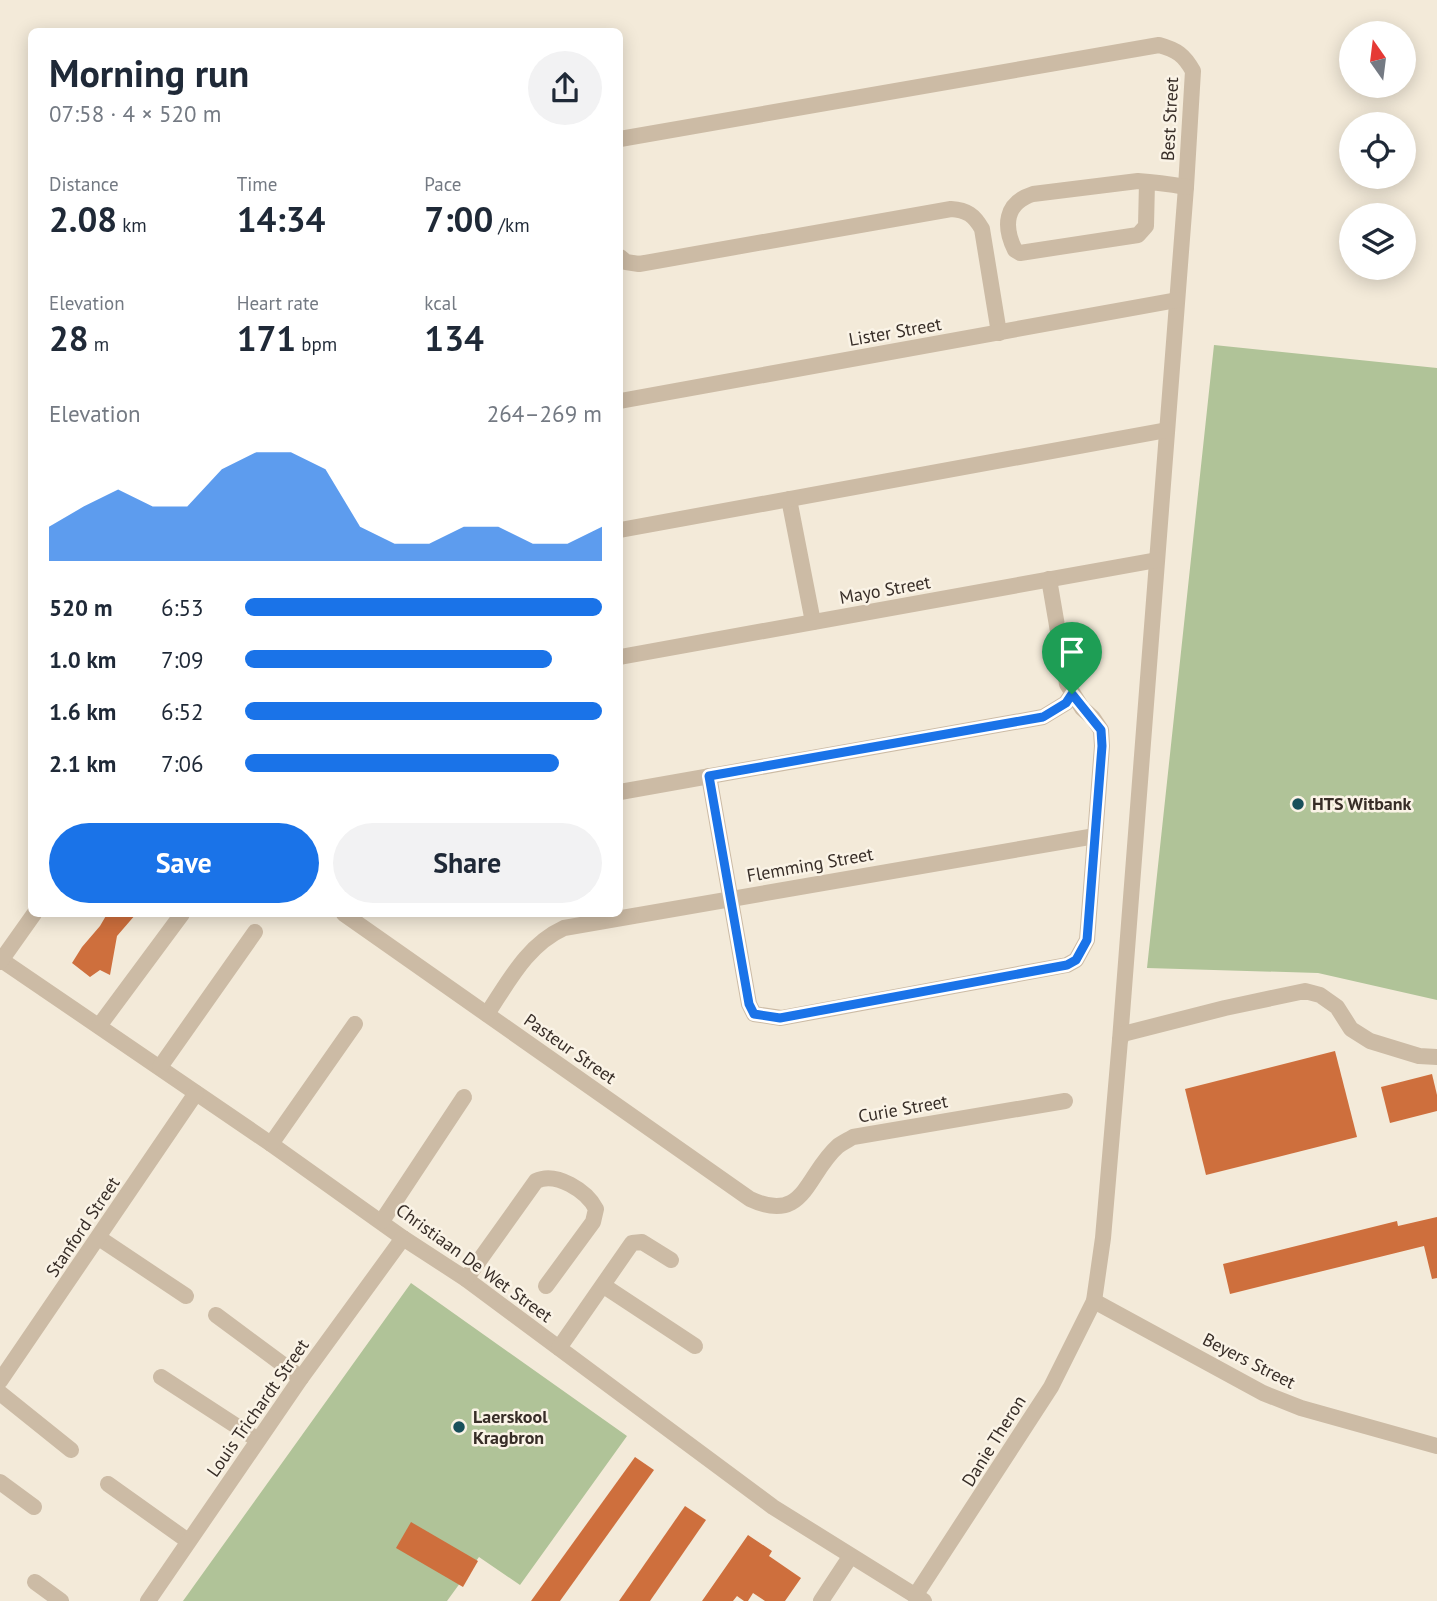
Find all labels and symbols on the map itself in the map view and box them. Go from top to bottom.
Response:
north arrow [1339,21,1416,98]
street label: Best Street [1156,76,1183,162]
street label: Lister Street [847,312,943,351]
street label: Mayo Street [838,570,932,609]
pin [1042,622,1102,694]
place label: HTS Witbank [1312,792,1412,815]
marker: HTS Witbank [1290,796,1306,812]
street label: Flemming Street [745,842,875,887]
street label: Pasteur Street [520,1008,621,1089]
street label: Curie Street [856,1089,949,1128]
street label: Stanford Street [41,1172,125,1281]
street label: Christiaan De Wet Street [392,1198,557,1327]
street label: Beyers Street [1199,1327,1299,1394]
street label: Louis Trichardt Street [201,1334,314,1481]
street label: Danie Theron [956,1391,1031,1491]
place label: Laerskool Kragbron [473,1405,548,1449]
marker: Laerskool Kragbron [451,1419,467,1435]

